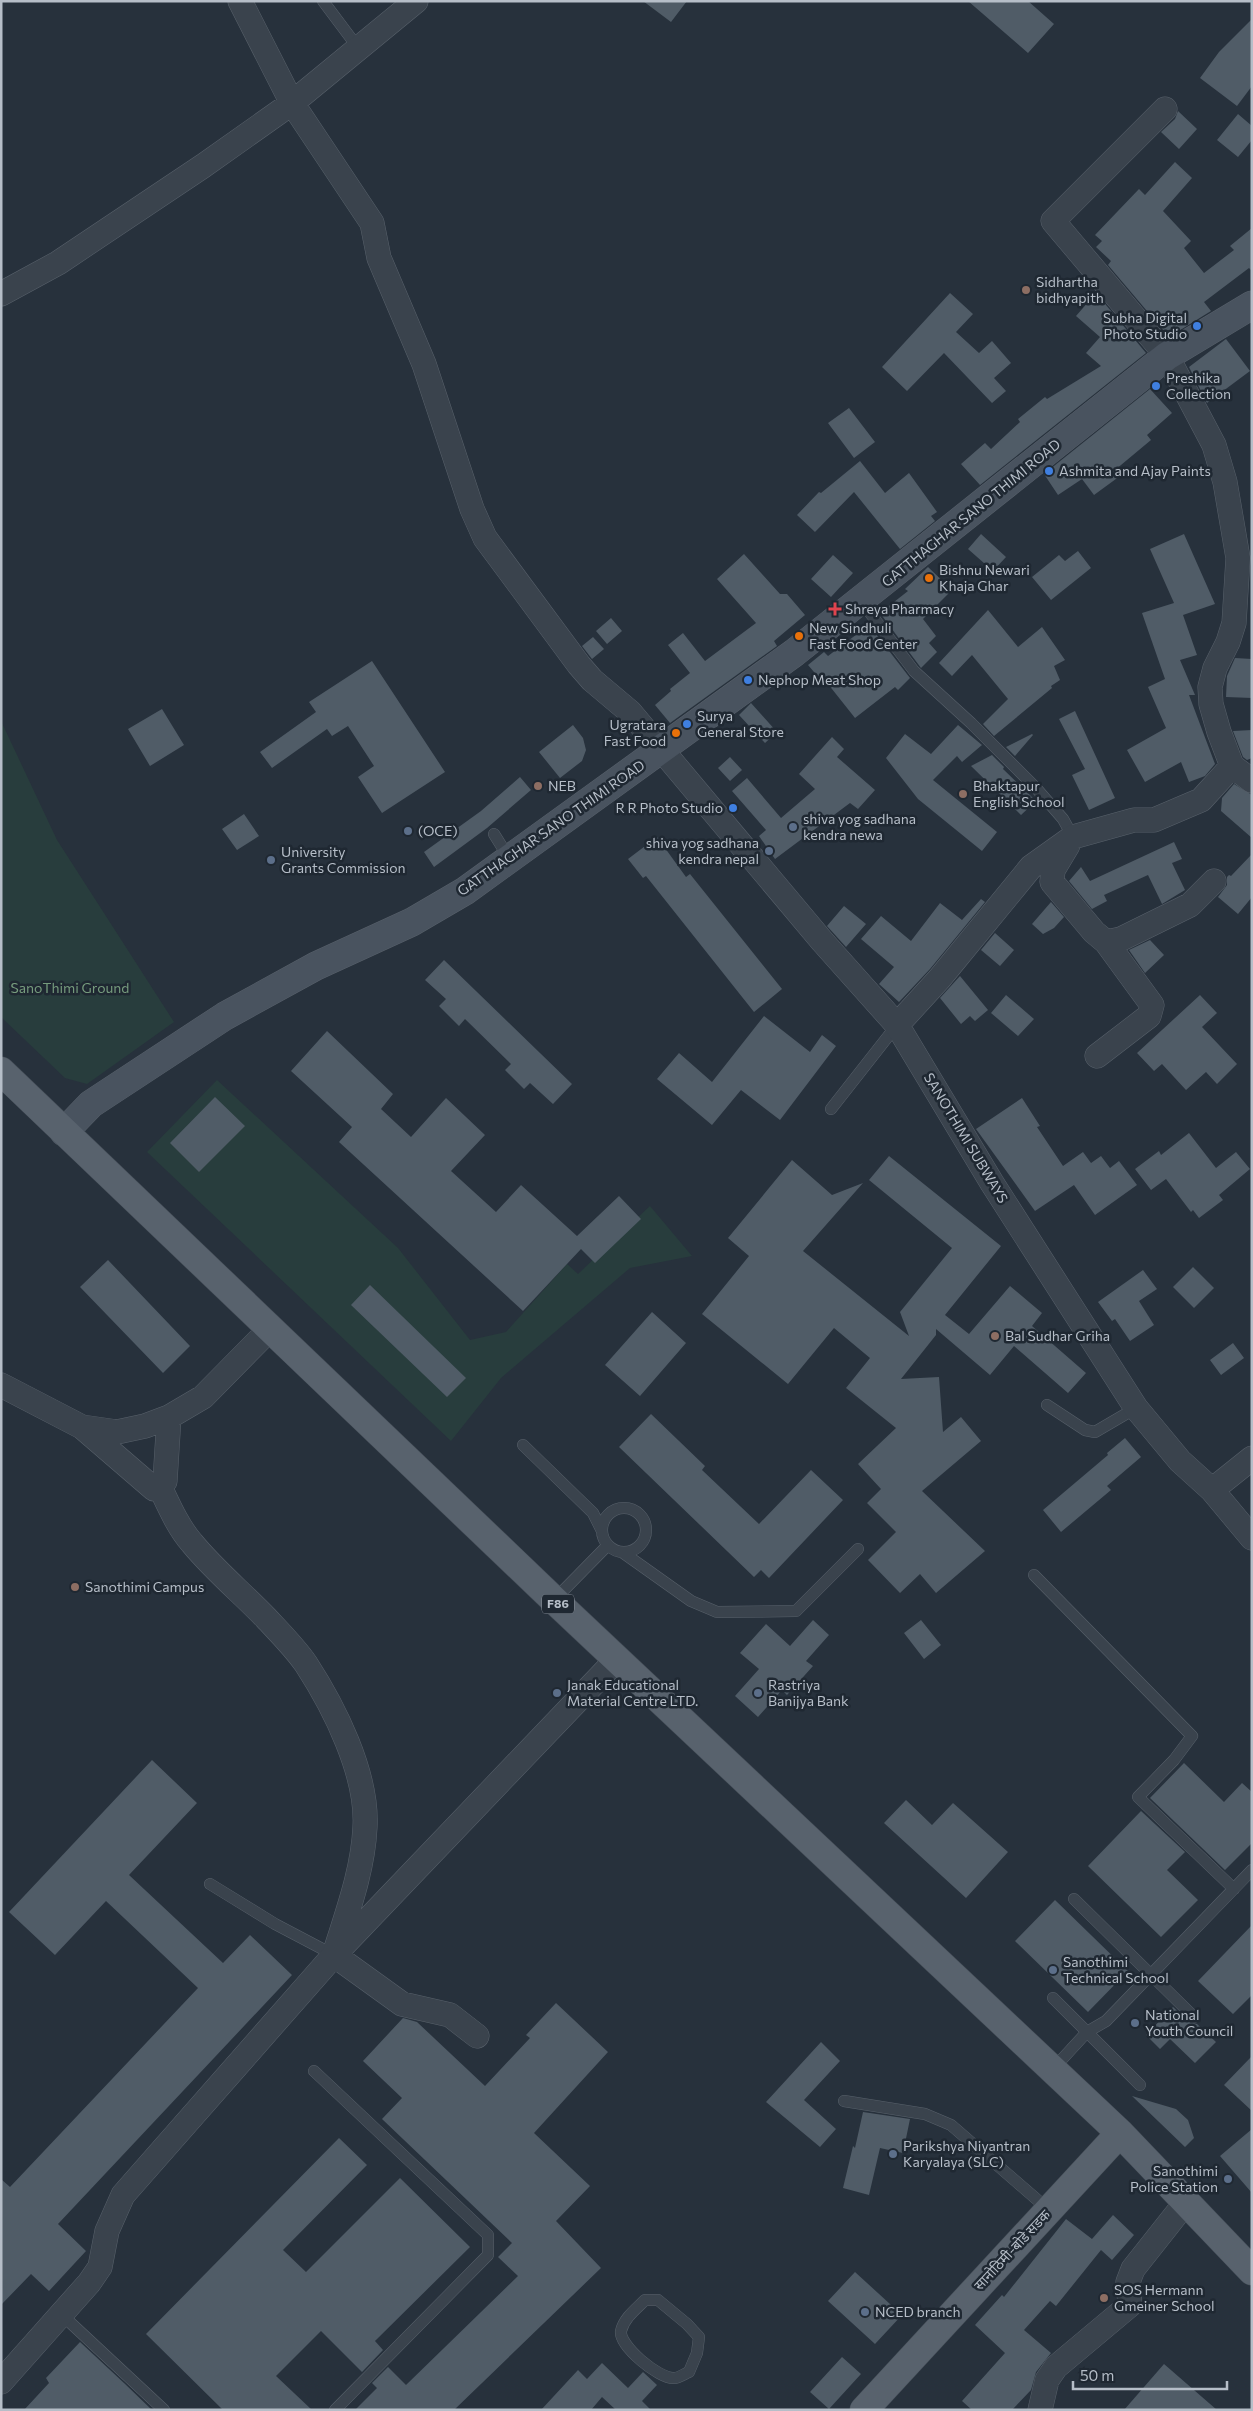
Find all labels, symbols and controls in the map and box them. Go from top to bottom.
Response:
place label: Sidhartha bidhyapith [1036,273,1104,306]
marker: Sidhartha bidhyapith [1020,284,1032,296]
place label: Subha Digital Photo Studio [1103,309,1187,342]
marker: Subha Digital Photo Studio [1191,320,1203,332]
place label: Preshika Collection [1166,369,1231,402]
marker: Preshika Collection [1150,380,1162,392]
street label: GATTHAGHAR SANO THIMI ROAD [878,435,1063,590]
place label: Ashmita and Ajay Paints [1059,462,1211,479]
marker: Ashmita and Ajay Paints [1043,465,1055,477]
place label: Bishnu Newari Khaja Ghar [939,561,1030,594]
marker: Bishnu Newari Khaja Ghar [923,572,935,584]
place label: Shreya Pharmacy [845,600,954,617]
marker: Shreya Pharmacy [829,603,841,615]
place label: New Sindhuli Fast Food Center [809,619,918,652]
marker: New Sindhuli Fast Food Center [793,630,805,642]
place label: Nephop Meat Shop [758,671,881,688]
marker: Nephop Meat Shop [742,674,754,686]
place label: Surya General Store [697,707,784,740]
place label: Ugratara Fast Food [604,716,666,749]
marker: Surya General Store [681,718,693,730]
marker: Ugratara Fast Food [670,727,682,739]
street label: GATTHAGHAR SANO THIMI ROAD [454,756,648,899]
place label: NEB [548,777,576,794]
place label: Bhaktapur English School [973,777,1065,810]
marker: NEB [532,780,544,792]
marker: Bhaktapur English School [957,788,969,800]
place label: R R Photo Studio [615,799,723,816]
marker: R R Photo Studio [727,802,739,814]
place label: shiva yog sadhana kendra newa [803,810,916,843]
marker: shiva yog sadhana kendra newa [787,821,799,833]
place label: (OCE) [418,822,458,839]
marker: (OCE) [402,825,414,837]
place label: shiva yog sadhana kendra nepal [646,834,759,867]
place label: University Grants Commission [281,843,406,876]
marker: shiva yog sadhana kendra nepal [763,845,775,857]
marker: University Grants Commission [265,854,277,866]
park label: SanoThimi Ground [11,979,129,996]
street label: SANOTHIMI SUBWAYS [921,1070,1012,1206]
place label: Bal Sudhar Griha [1005,1327,1110,1344]
marker: Bal Sudhar Griha [989,1330,1001,1342]
place label: Sanothimi Campus [85,1578,204,1595]
marker: Sanothimi Campus [69,1581,81,1593]
road number: F86 [542,1595,574,1614]
place label: Janak Educational Material Centre LTD. [567,1676,698,1709]
place label: Rastriya Banijya Bank [768,1676,849,1709]
marker: Janak Educational Material Centre LTD. [551,1687,563,1699]
marker: Rastriya Banijya Bank [752,1687,764,1699]
place label: Sanothimi Technical School [1063,1953,1169,1986]
marker: Sanothimi Technical School [1047,1964,1059,1976]
place label: National Youth Council [1145,2006,1233,2039]
marker: National Youth Council [1129,2017,1141,2029]
place label: Parikshya Niyantran Karyalaya (SLC) [903,2137,1030,2170]
marker: Parikshya Niyantran Karyalaya (SLC) [887,2148,899,2160]
place label: Sanothimi Police Station [1130,2162,1218,2195]
marker: Sanothimi Police Station [1222,2173,1234,2185]
street label: सानोठिमी-बोडे सडक [970,2206,1053,2293]
place label: SOS Hermann Gmeiner School [1114,2281,1215,2314]
marker: SOS Hermann Gmeiner School [1098,2292,1110,2304]
place label: NCED branch [875,2303,960,2320]
marker: NCED branch [859,2306,871,2318]
scale bar [1073,2358,1227,2390]
text: 50 m [1080,2366,1114,2384]

